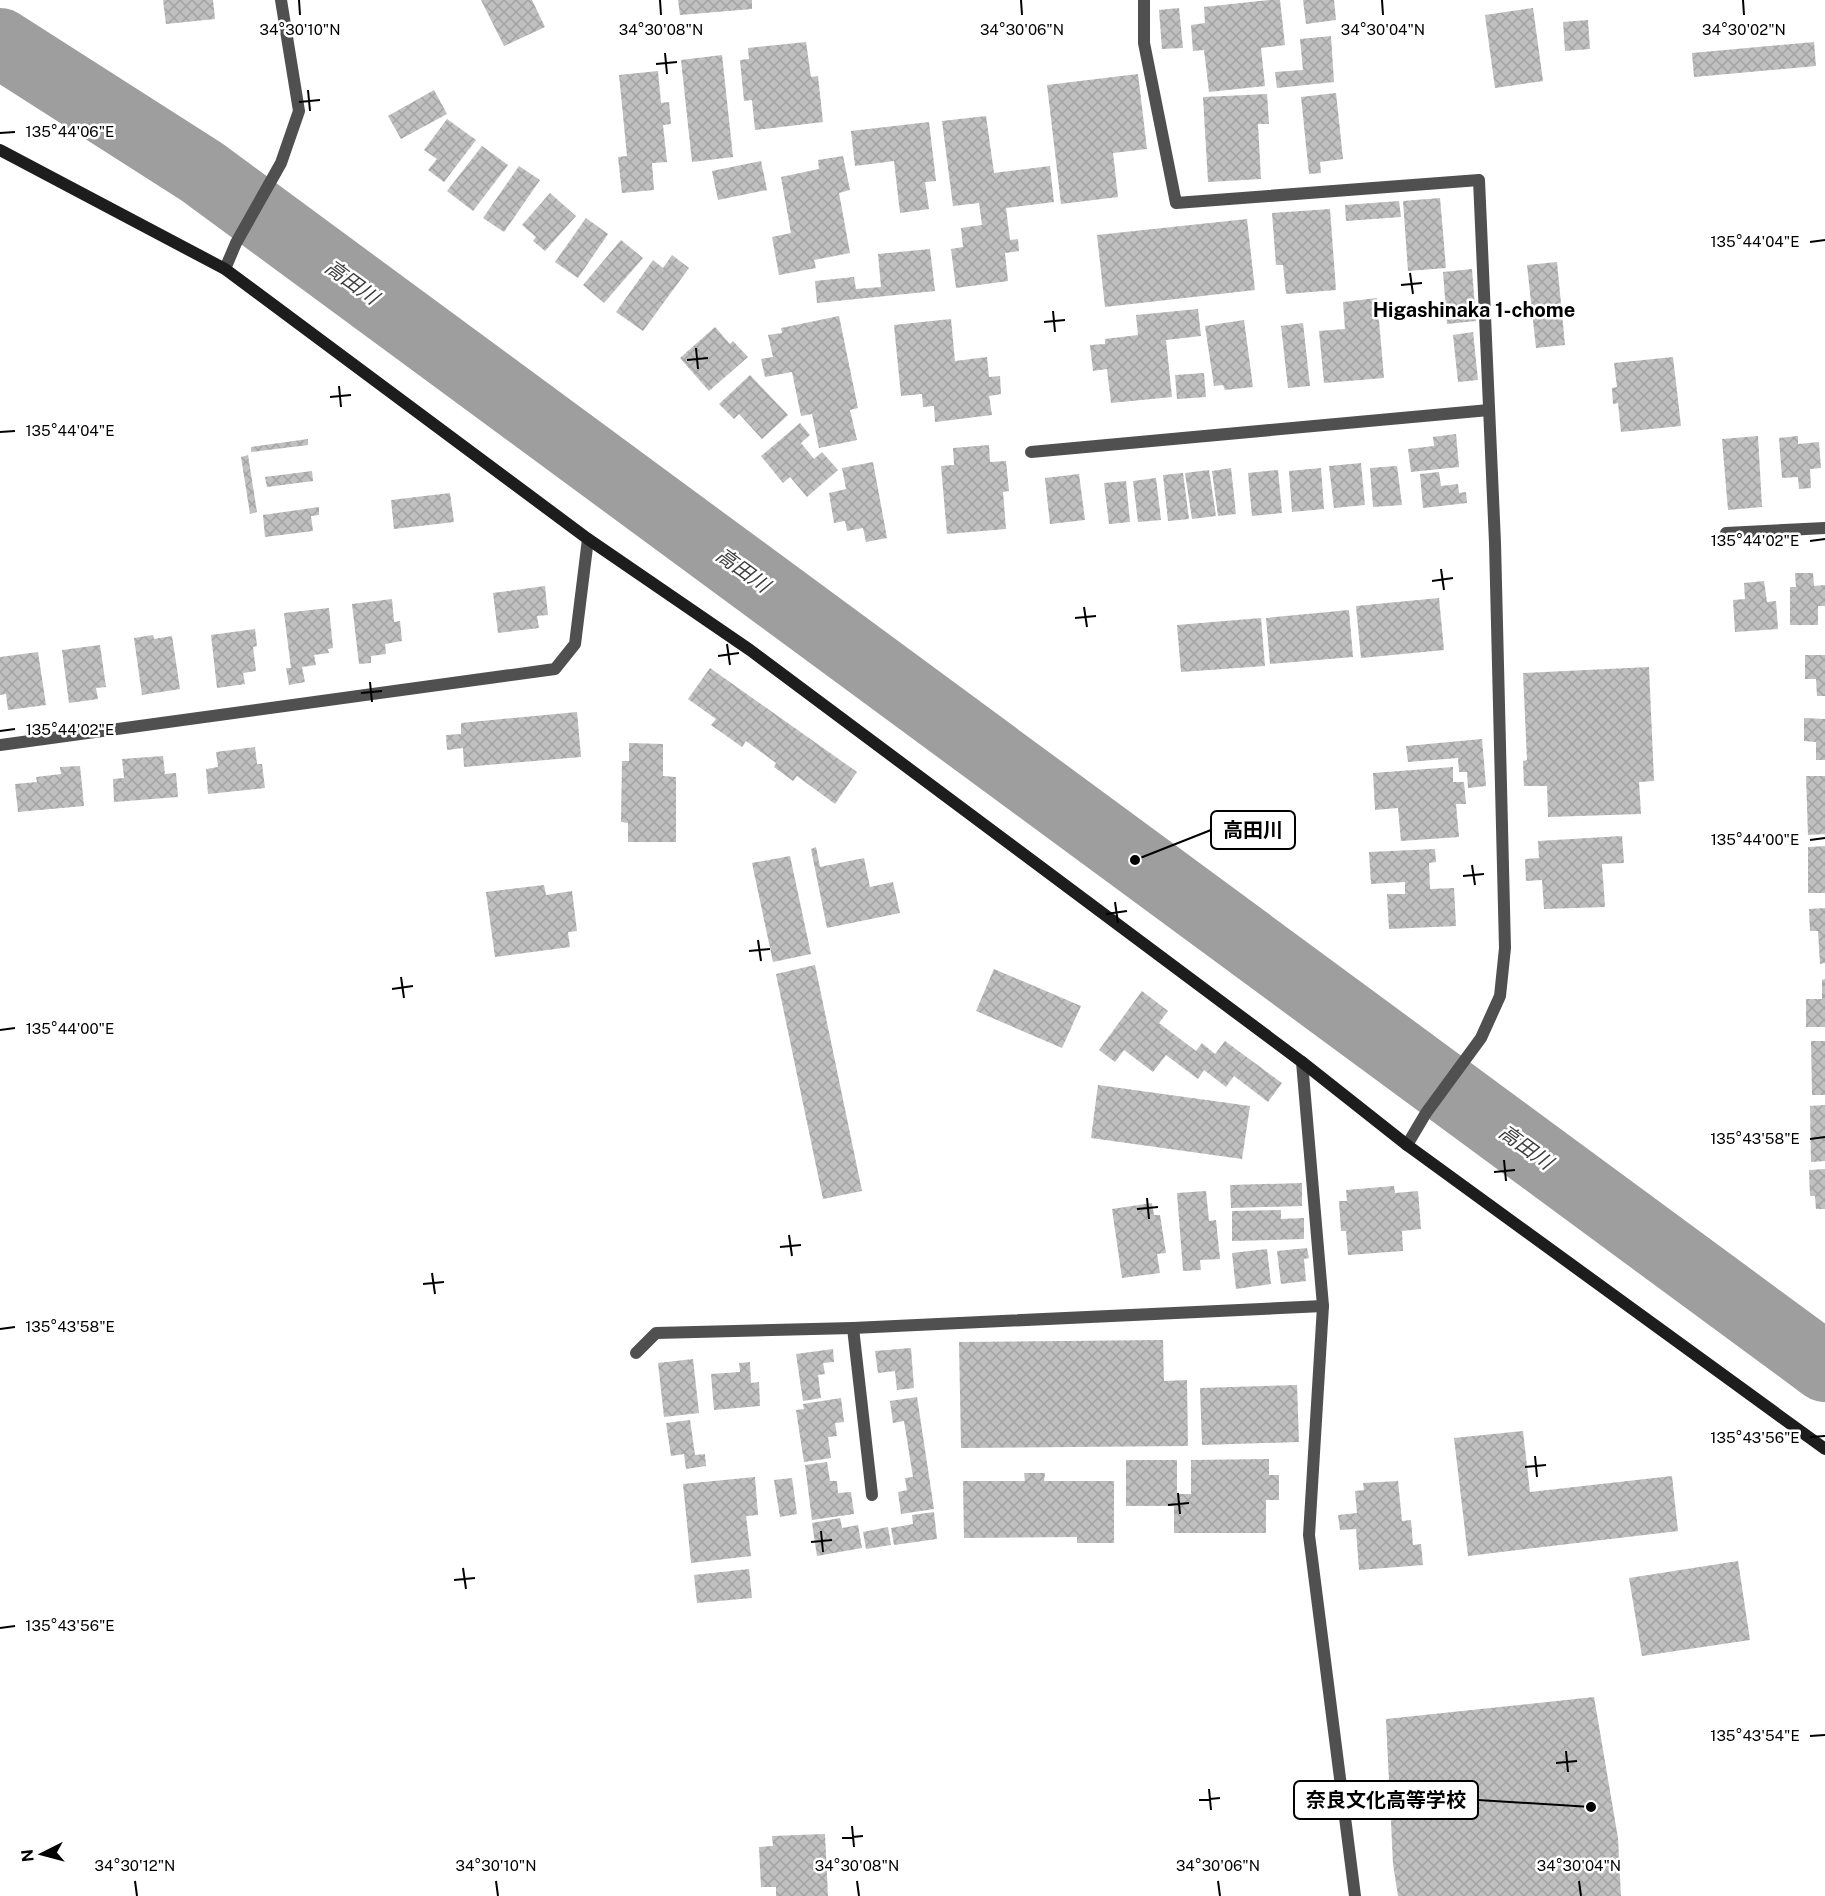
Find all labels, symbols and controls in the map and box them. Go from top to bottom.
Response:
text: 34°30'10"N [259,21,341,38]
text: 34°30'08"N [619,21,703,38]
text: 34°30'06"N [980,21,1064,38]
text: 34°30'04"N [1341,21,1425,38]
text: 34°30'02"N [1702,21,1786,38]
text: 135°44'06"E [26,123,114,140]
text: 135°44'04"E [1711,233,1799,250]
water label: 高田川 [321,255,385,311]
district label: Higashinaka 1-chome [1373,298,1575,322]
text: 135°44'04"E [26,422,114,439]
text: 135°44'02"E [1711,532,1799,549]
water label: 高田川 [712,543,776,599]
text: 135°44'02"E [26,721,114,738]
callout: 高田川 [1211,811,1295,849]
text: 高田川 [1223,818,1283,842]
text: 135°44'00"E [1711,831,1799,848]
text: 135°44'00"E [26,1020,114,1037]
water label: 高田川 [1495,1120,1559,1176]
text: 135°43'58"E [1710,1130,1800,1147]
text: 135°43'58"E [25,1318,115,1335]
text: 135°43'56"E [1710,1429,1800,1446]
text: 135°43'56"E [25,1617,115,1634]
text: 135°43'54"E [1710,1727,1800,1744]
callout: 奈良文化高等学校 [1294,1781,1478,1819]
text: 奈良文化高等学校 [1306,1788,1466,1812]
north arrow [12,1824,72,1884]
text: N [17,1848,38,1863]
text: 34°30'12"N [95,1857,175,1874]
text: 34°30'10"N [455,1857,537,1874]
text: 34°30'08"N [815,1857,899,1874]
text: 34°30'06"N [1176,1857,1260,1874]
text: 34°30'04"N [1537,1857,1621,1874]

